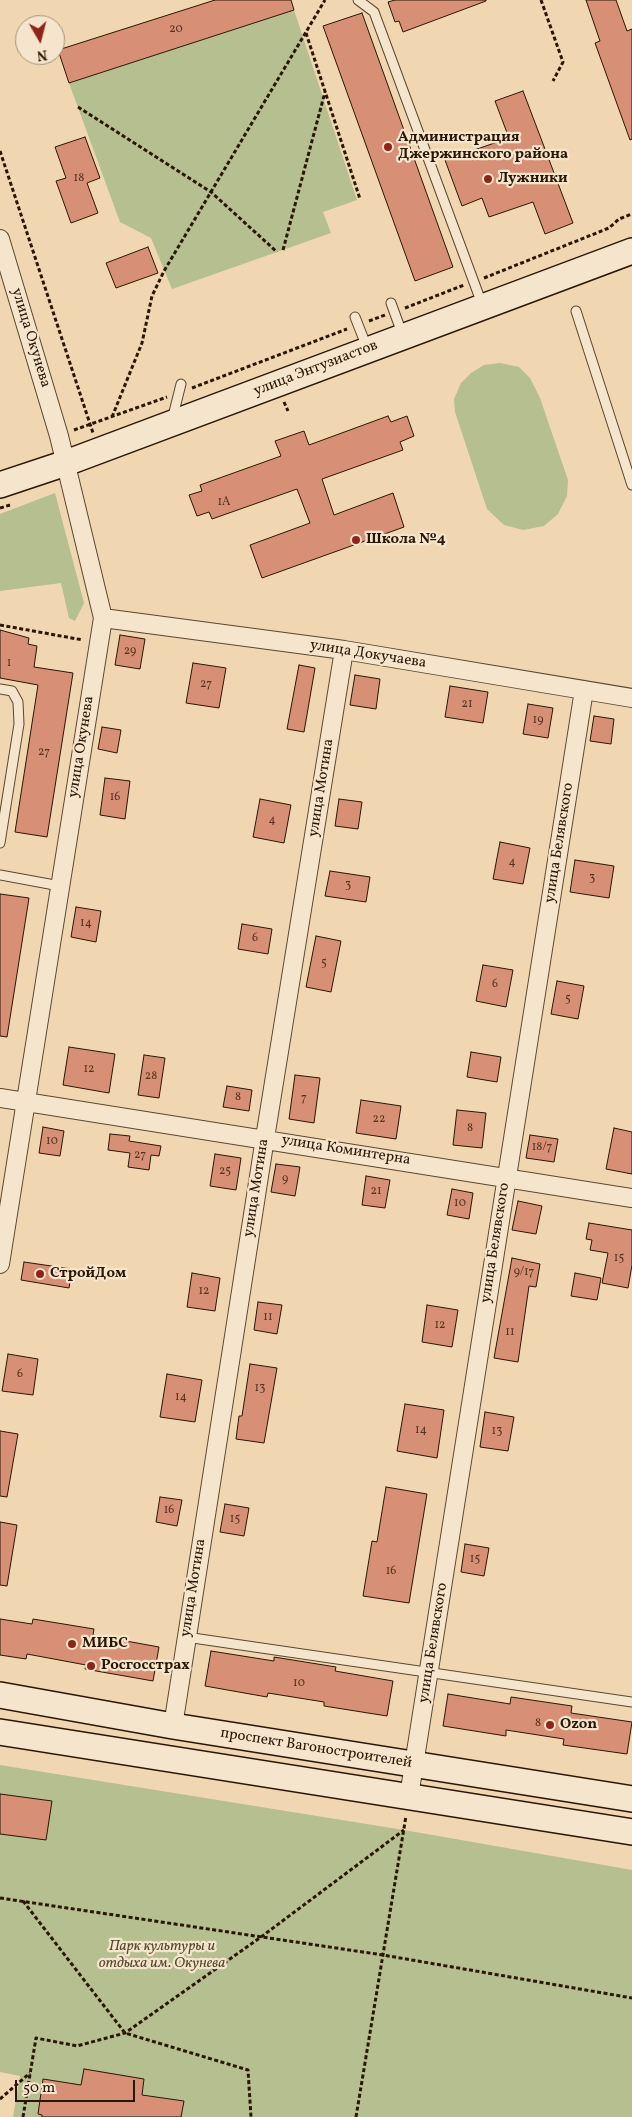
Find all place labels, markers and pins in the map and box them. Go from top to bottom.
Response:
place label: Администрация Джержинского района [398,129,568,164]
marker: Администрация Джержинского района [382,141,394,153]
place label: Лужники [498,170,568,188]
marker: Лужники [482,173,494,185]
place label: Школа №4 [366,531,446,549]
marker: Школа №4 [350,534,362,546]
place label: СтройДом [50,1265,126,1283]
marker: СтройДом [34,1268,46,1280]
place label: МИБС [82,1635,128,1653]
marker: МИБС [66,1638,78,1650]
place label: Росгосстрах [101,1657,190,1675]
marker: Росгосстрах [85,1660,97,1672]
place label: Ozon [560,1716,597,1734]
marker: Ozon [544,1719,556,1731]

